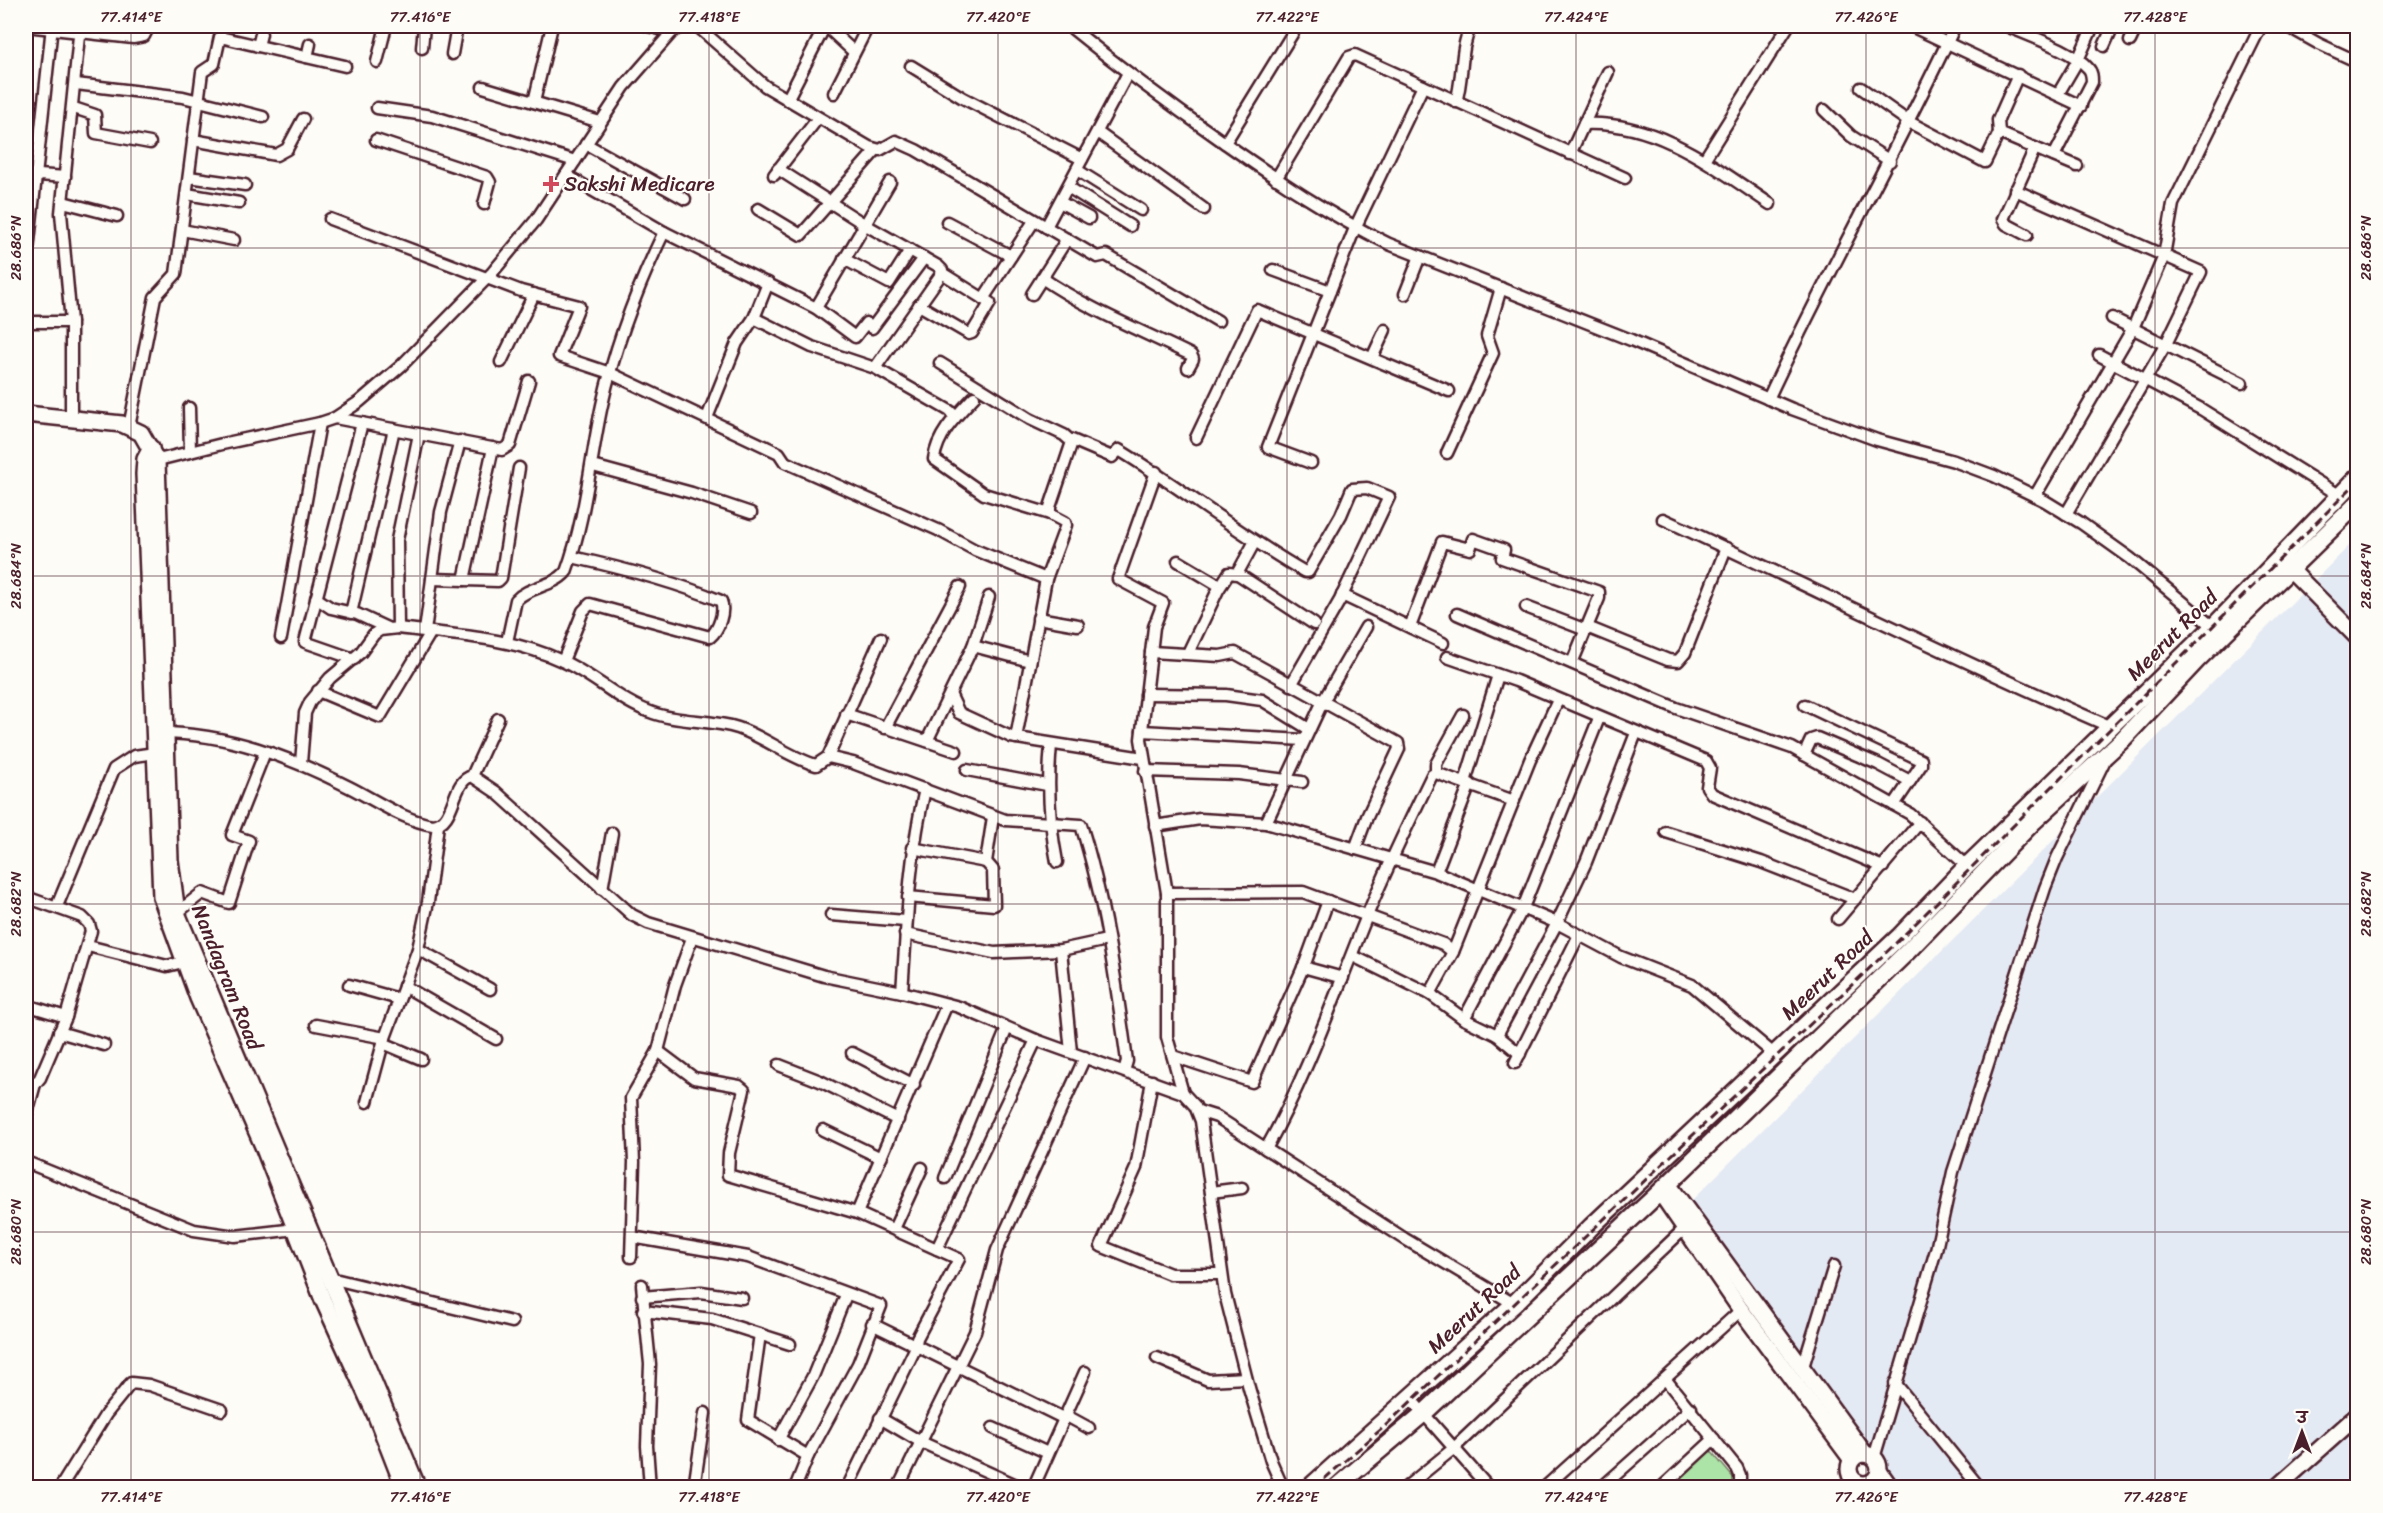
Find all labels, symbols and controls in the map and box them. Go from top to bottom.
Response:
text: 77.414°E [100,4,163,30]
text: 77.416°E [390,4,452,30]
text: 77.418°E [678,4,741,30]
text: 77.420°E [966,4,1032,30]
text: 77.422°E [1255,4,1320,30]
text: 77.424°E [1544,4,1610,30]
text: 77.426°E [1835,4,1899,30]
text: 77.428°E [2123,4,2188,30]
place label: Sakshi Medicare [564,165,715,203]
marker: Sakshi Medicare [542,175,560,193]
text: 28.686°N [3,215,29,281]
text: 28.686°N [2353,215,2379,281]
text: 28.684°N [3,542,29,609]
text: 28.684°N [2353,542,2379,609]
street label: Meerut Road [2117,578,2229,690]
text: 28.682°N [3,871,29,937]
text: 28.682°N [2353,871,2379,937]
street label: Nandagram Road [180,898,274,1057]
street label: Meerut Road [1771,919,1884,1030]
text: 28.680°N [3,1198,29,1265]
text: 28.680°N [2353,1198,2379,1265]
street label: Meerut Road [1418,1253,1532,1363]
north arrow [2272,1402,2332,1462]
text: उ [2295,1403,2309,1432]
text: 77.414°E [100,1484,163,1510]
text: 77.416°E [390,1484,452,1510]
text: 77.418°E [678,1484,741,1510]
text: 77.420°E [966,1484,1032,1510]
text: 77.422°E [1255,1484,1320,1510]
text: 77.424°E [1544,1484,1610,1510]
text: 77.426°E [1835,1484,1899,1510]
text: 77.428°E [2123,1484,2188,1510]

